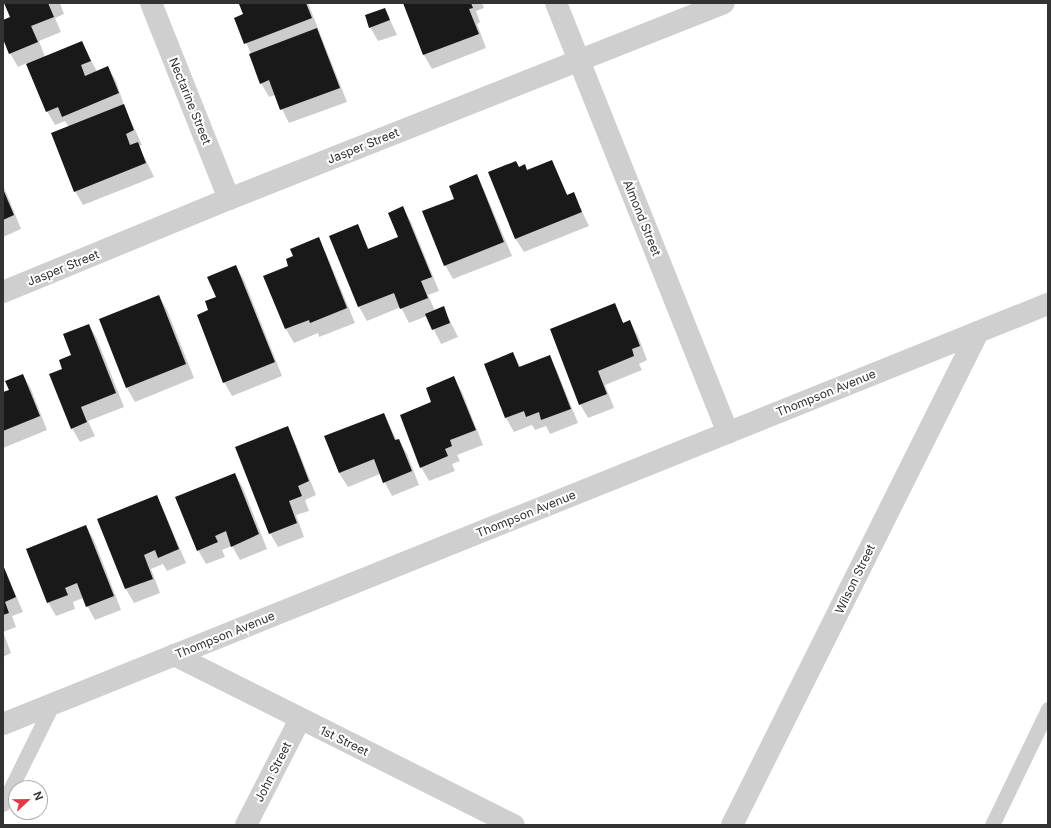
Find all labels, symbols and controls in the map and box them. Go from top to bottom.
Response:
street label: Nectarine Street [166,55,214,147]
street label: Jasper Street [325,125,401,167]
street label: Almond Street [620,178,664,258]
street label: Jasper Street [25,247,101,289]
street label: Thompson Avenue [774,366,878,420]
street label: Thompson Avenue [474,487,578,541]
street label: Wilson Street [832,542,878,616]
street label: Thompson Avenue [173,608,277,662]
street label: 1st Street [317,723,371,759]
street label: John Street [252,740,294,804]
north arrow [8,780,48,820]
text: N [30,789,46,802]

